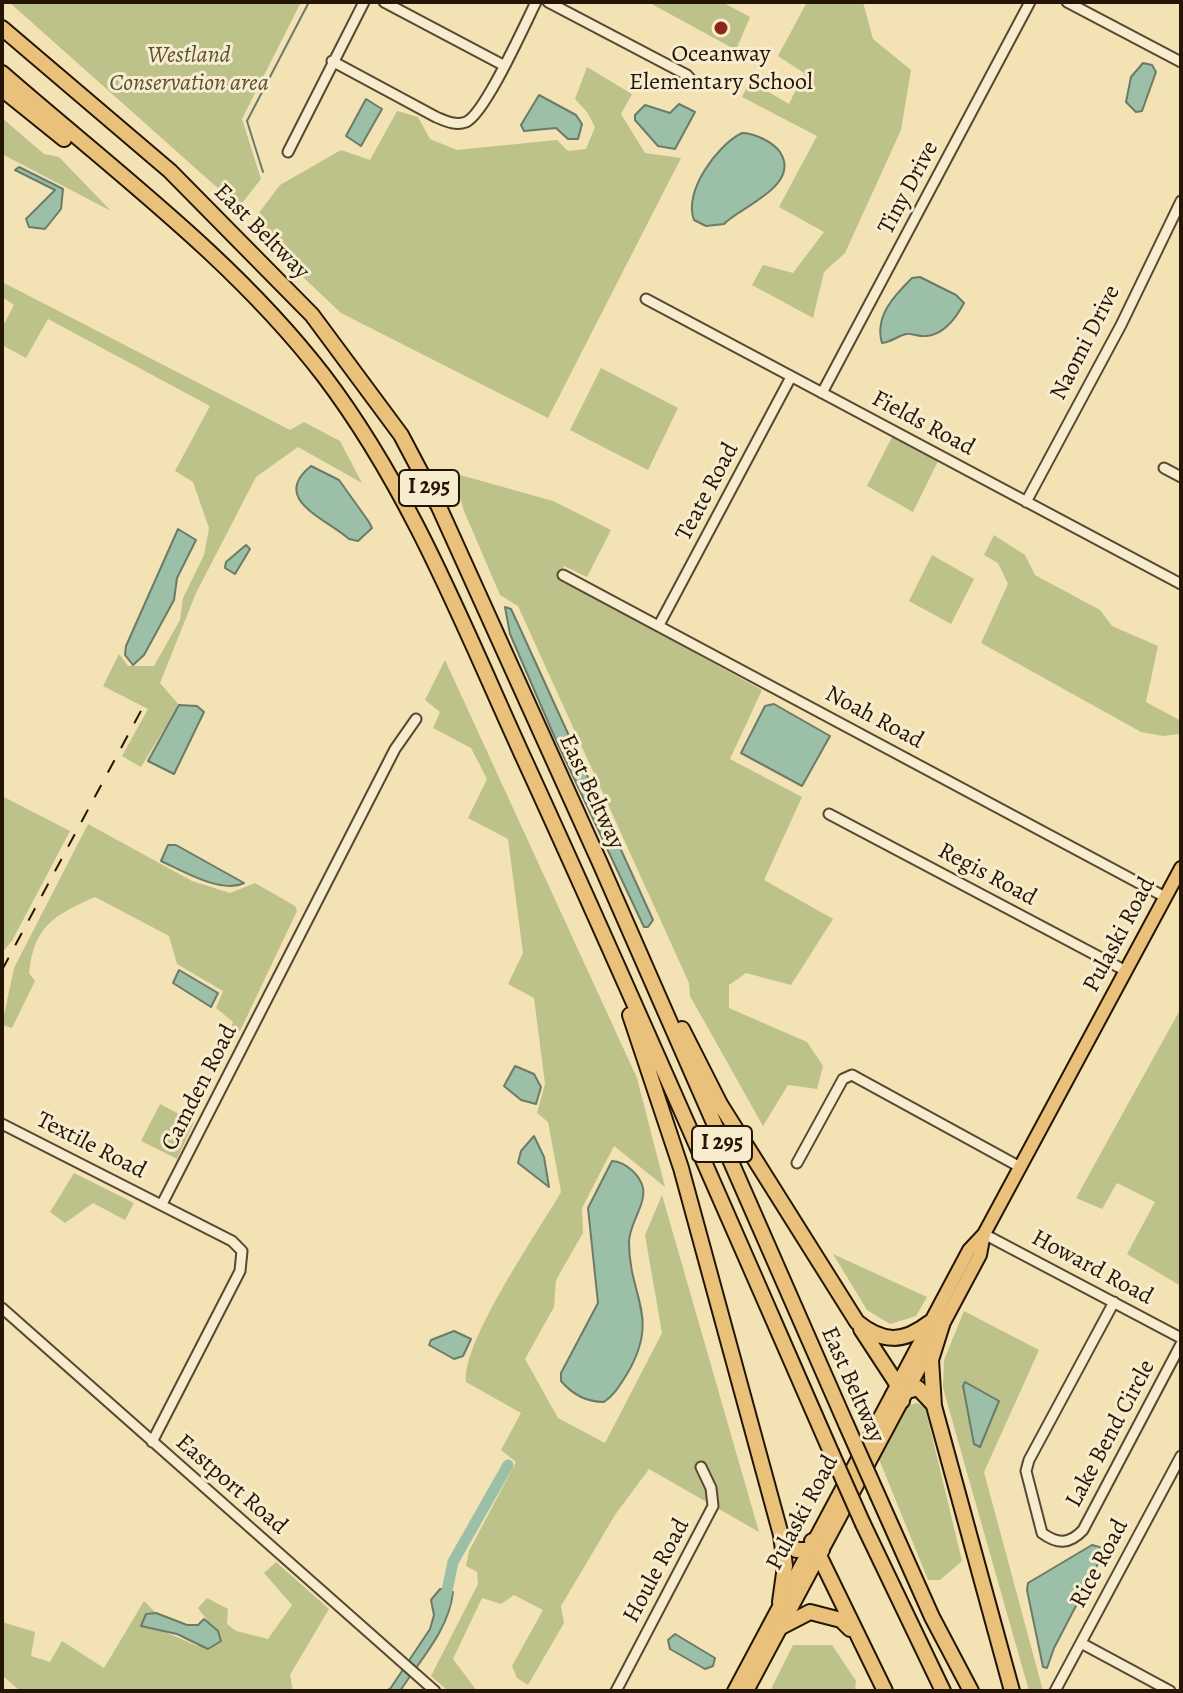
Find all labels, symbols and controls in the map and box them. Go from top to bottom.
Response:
marker: Oceanway Elementary School [712,19,730,37]
place label: Oceanway Elementary School [629,41,813,97]
park label: Westland Conservation area [109,42,269,98]
street label: Tiny Drive [873,137,945,239]
street label: East Beltway [207,178,315,286]
street label: Naomi Drive [1045,281,1127,405]
street label: Fields Road [867,385,979,463]
street label: Teate Road [670,438,746,546]
road number: I 295 [399,470,459,506]
street label: Noah Road [820,680,928,756]
street label: East Beltway [552,730,630,854]
street label: Regis Road [933,837,1041,913]
street label: Pulaski Road [1078,872,1162,998]
street label: Camden Road [156,1020,244,1156]
street label: Textile Road [31,1106,151,1186]
road number: I 295 [692,1126,752,1162]
street label: Howard Road [1026,1224,1158,1312]
street label: East Beltway [814,1323,890,1447]
street label: Lake Bend Circle [1060,1355,1162,1513]
street label: Eastport Road [169,1429,293,1541]
street label: Pulaski Road [761,1450,845,1576]
street label: Houle Road [618,1514,696,1628]
street label: Rice Road [1065,1515,1135,1613]

